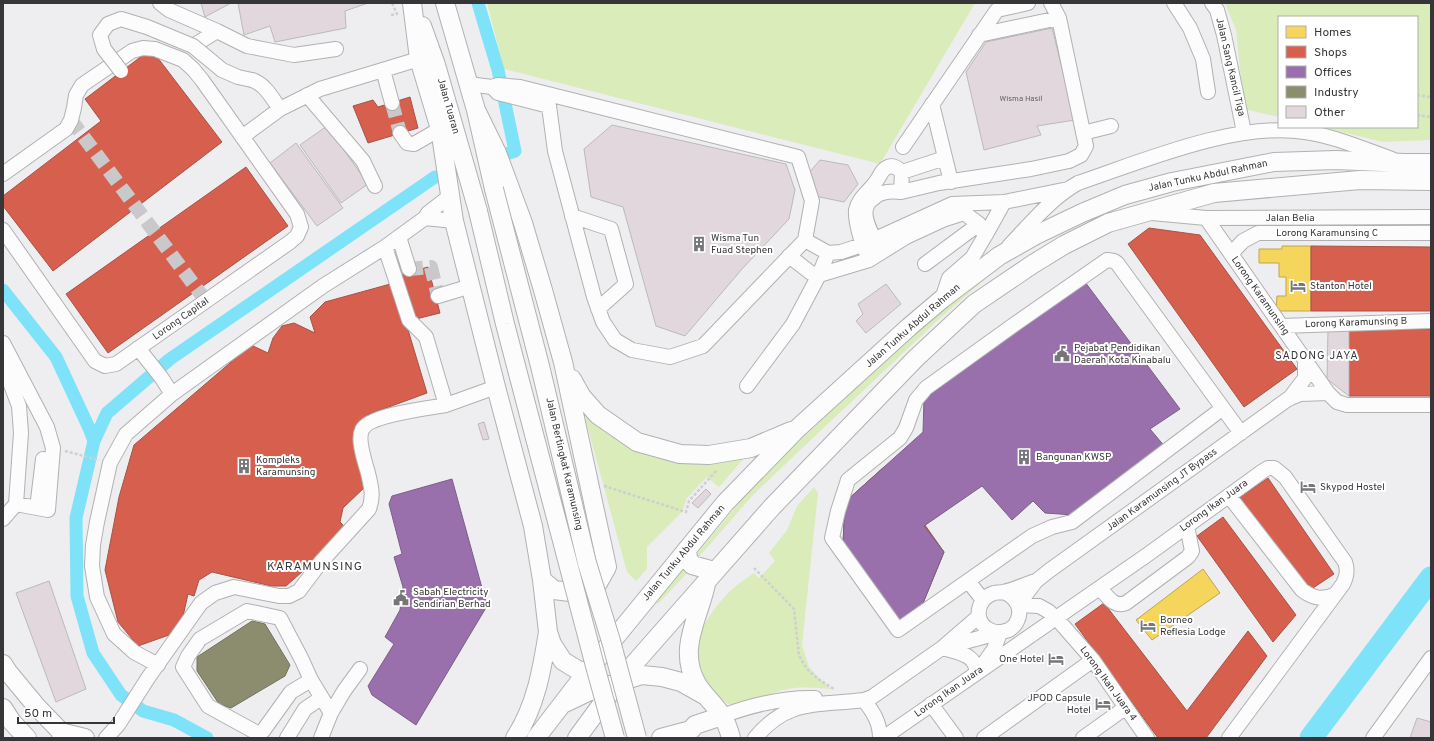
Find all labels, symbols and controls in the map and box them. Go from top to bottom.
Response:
street label: Jalan Sang Kancil Tiga [1212,16,1248,118]
legend [1278,16,1418,128]
text: Homes [1314,25,1351,41]
text: Shops [1314,45,1347,61]
text: Offices [1314,65,1352,81]
street label: Jalan Tuaran [434,77,462,135]
text: Industry [1314,85,1359,101]
house number: Wisma Hasil [1000,94,1042,104]
text: Other [1314,105,1346,121]
street label: Jalan Tunku Abdul Rahman [1147,157,1269,195]
street label: Jalan Belia [1265,212,1315,225]
street label: Lorong Karamunsing C [1276,227,1378,240]
place label: Wisma Tun Fuad Stephen [711,232,773,257]
building icon: Wisma Tun Fuad Stephen [690,235,708,253]
street label: Lorong Karamunsing [1228,254,1292,338]
hotel icon: Stanton Hotel [1289,277,1307,295]
place label: Stanton Hotel [1310,280,1372,293]
street label: Jalan Tunku Abdul Rahman [863,281,963,371]
street label: Lorong Capital [150,295,212,343]
street label: Lorong Karamunsing B [1305,315,1407,331]
place label: Pejabat Pendidikan Daerah Kota Kinabalu [1074,342,1171,367]
public building icon: Pejabat Pendidikan Daerah Kota Kinabalu [1053,345,1071,363]
district label: SADONG JAYA [1275,349,1359,363]
street label: Jalan Bertingkat Karamunsing [542,396,586,532]
street label: Jalan Karamunsing JT Bypass [1104,445,1220,535]
building icon: Bangunan KWSP [1015,448,1033,466]
place label: Bangunan KWSP [1036,451,1111,464]
place label: Kompleks Karamunsing [256,454,315,479]
building icon: Kompleks Karamunsing [235,457,253,475]
street label: Lorong Ikan Juara [1177,477,1251,535]
hotel icon: Skypod Hostel [1299,478,1317,496]
place label: Skypod Hostel [1320,481,1385,494]
street label: Jalan Tunku Abdul Rahman [640,502,728,604]
district label: KARAMUNSING [267,559,363,575]
place label: Sabah Electricity Sendirian Berhad [413,586,491,611]
public building icon: Sabah Electricity Sendirian Berhad [392,589,410,607]
place label: Borneo Reflesia Lodge [1160,614,1226,639]
hotel icon: Borneo Reflesia Lodge [1139,617,1157,635]
street label: Lorong Ikan Juara 4 [1076,644,1140,724]
hotel icon: One Hotel [1047,650,1065,668]
place label: One Hotel [999,653,1044,666]
street label: Lorong Ikan Juara [912,663,986,721]
place label: JPOD Capsule Hotel [1027,692,1091,717]
hotel icon: JPOD Capsule Hotel [1094,695,1112,713]
scale bar [18,699,114,725]
text: 50 m [24,706,52,722]

